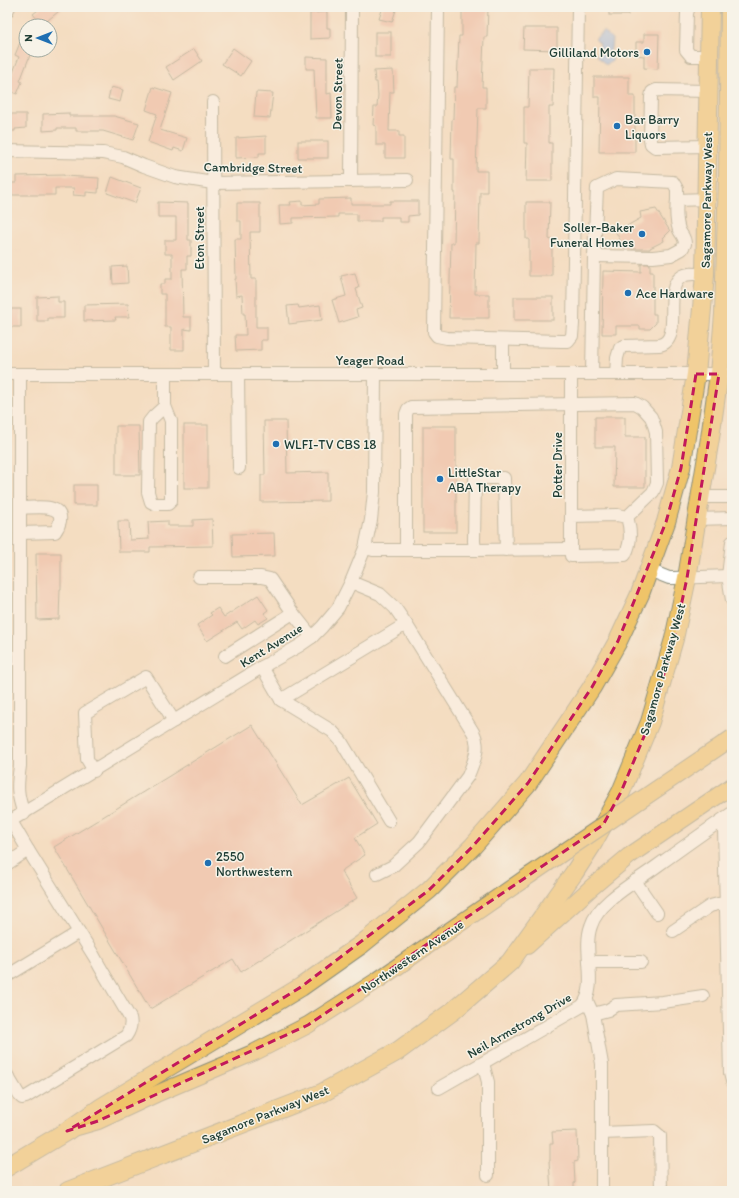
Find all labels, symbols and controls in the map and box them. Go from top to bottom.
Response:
north arrow [18,18,58,58]
text: N [22,34,35,42]
place label: Gilliland Motors [549,45,639,60]
marker: Gilliland Motors [642,47,652,57]
street label: Devon Street [329,58,346,130]
place label: Bar Barry Liquors [625,112,679,142]
marker: Bar Barry Liquors [612,121,622,131]
street label: Sagamore Parkway West [698,132,715,268]
street label: Cambridge Street [203,159,303,176]
street label: Eton Street [192,206,207,270]
place label: Soller-Baker Funeral Homes [550,220,634,250]
marker: Soller-Baker Funeral Homes [637,229,647,239]
place label: Ace Hardware [636,286,714,301]
marker: Ace Hardware [623,288,633,298]
street label: Yeager Road [336,353,404,368]
street label: Potter Drive [550,432,565,498]
place label: WLFI-TV CBS 18 [284,437,376,452]
marker: WLFI-TV CBS 18 [271,439,281,449]
place label: LittleStar ABA Therapy [448,465,521,495]
marker: LittleStar ABA Therapy [435,474,445,484]
street label: Sagamore Parkway West [636,601,689,737]
street label: Kent Avenue [237,620,305,671]
place label: 2550 Northwestern [216,849,292,879]
marker: 2550 Northwestern [203,858,213,868]
street label: Northwestern Avenue [358,916,466,996]
street label: Neil Armstrong Drive [464,989,574,1061]
street label: Sagamore Parkway West [199,1082,331,1147]

